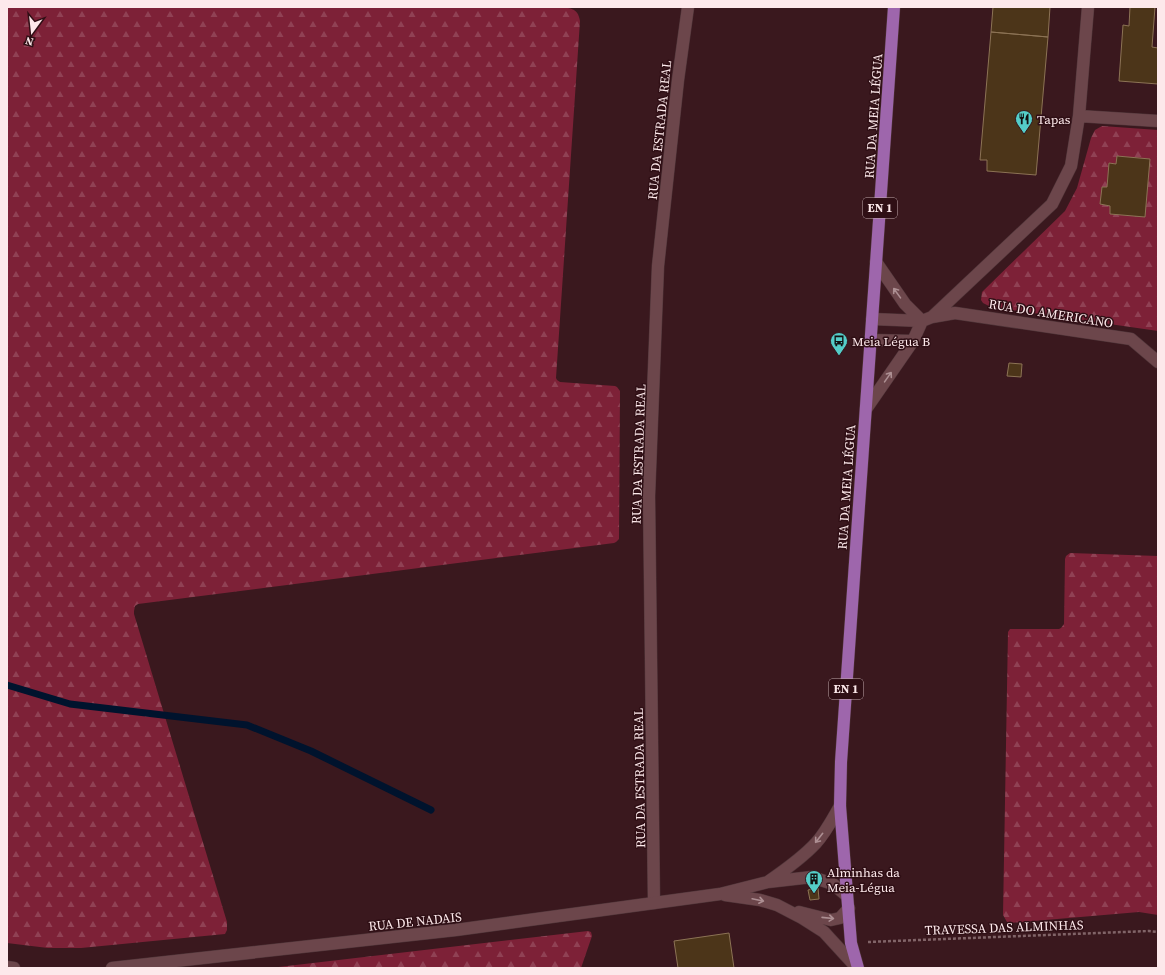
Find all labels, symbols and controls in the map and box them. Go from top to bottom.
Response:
north arrow [12,12,52,52]
text: N [24,33,35,49]
street label: RUA DA MEIA LÉGUA [861,53,886,179]
street label: RUA DA ESTRADA REAL [644,59,675,201]
restaurant icon: Tapas [1014,109,1034,134]
place label: Tapas [1037,111,1071,128]
road number: EN 1 [863,198,897,218]
one-way arrow [893,287,902,298]
street label: RUA DO AMERICANO [987,295,1114,332]
bus stop icon: Meia Légua B [829,331,849,356]
place label: Meia Légua B [852,333,930,350]
one-way arrow [884,371,892,382]
street label: RUA DA ESTRADA REAL [628,383,649,524]
street label: RUA DA MEIA LÉGUA [834,424,859,550]
road number: EN 1 [829,679,863,699]
street label: RUA DA ESTRADA REAL [630,707,649,848]
one-way arrow [815,833,823,844]
place label: Alminhas da Meia-Légua [827,864,900,896]
building icon: Alminhas da Meia-Légua [804,869,824,894]
one-way arrow [752,896,765,904]
street label: RUA DE NADAIS [368,908,463,935]
one-way arrow [821,915,834,922]
street label: TRAVESSA DAS ALMINHAS [924,916,1084,939]

